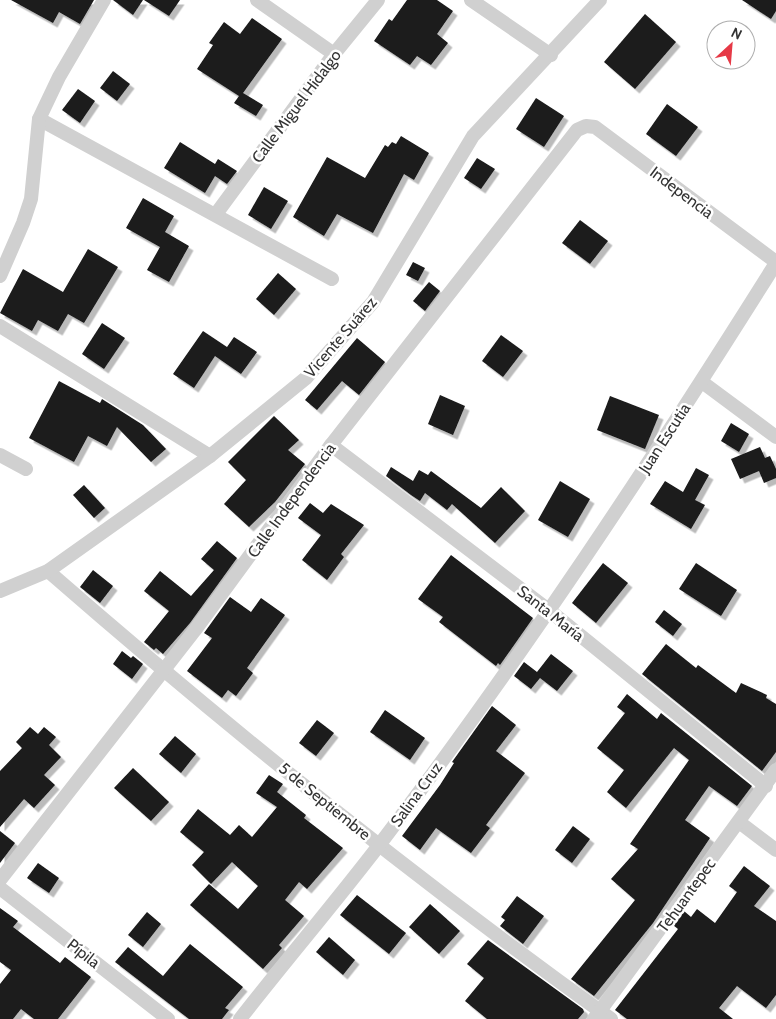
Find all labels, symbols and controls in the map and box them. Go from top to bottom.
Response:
north arrow [706,20,756,70]
text: N [728,23,745,44]
street label: Calle Miguel Hidalgo [248,46,345,167]
street label: Indepencia [646,162,717,223]
street label: Vicente Suárez [300,293,381,382]
street label: Juan Escutia [634,399,694,478]
street label: Calle Independencia [243,439,340,561]
street label: Santa María [514,582,588,645]
street label: Salina Cruz [387,758,446,830]
street label: 5 de Septiembre [275,759,374,844]
street label: Tehuantepec [653,855,720,936]
street label: Pípila [64,935,104,972]

